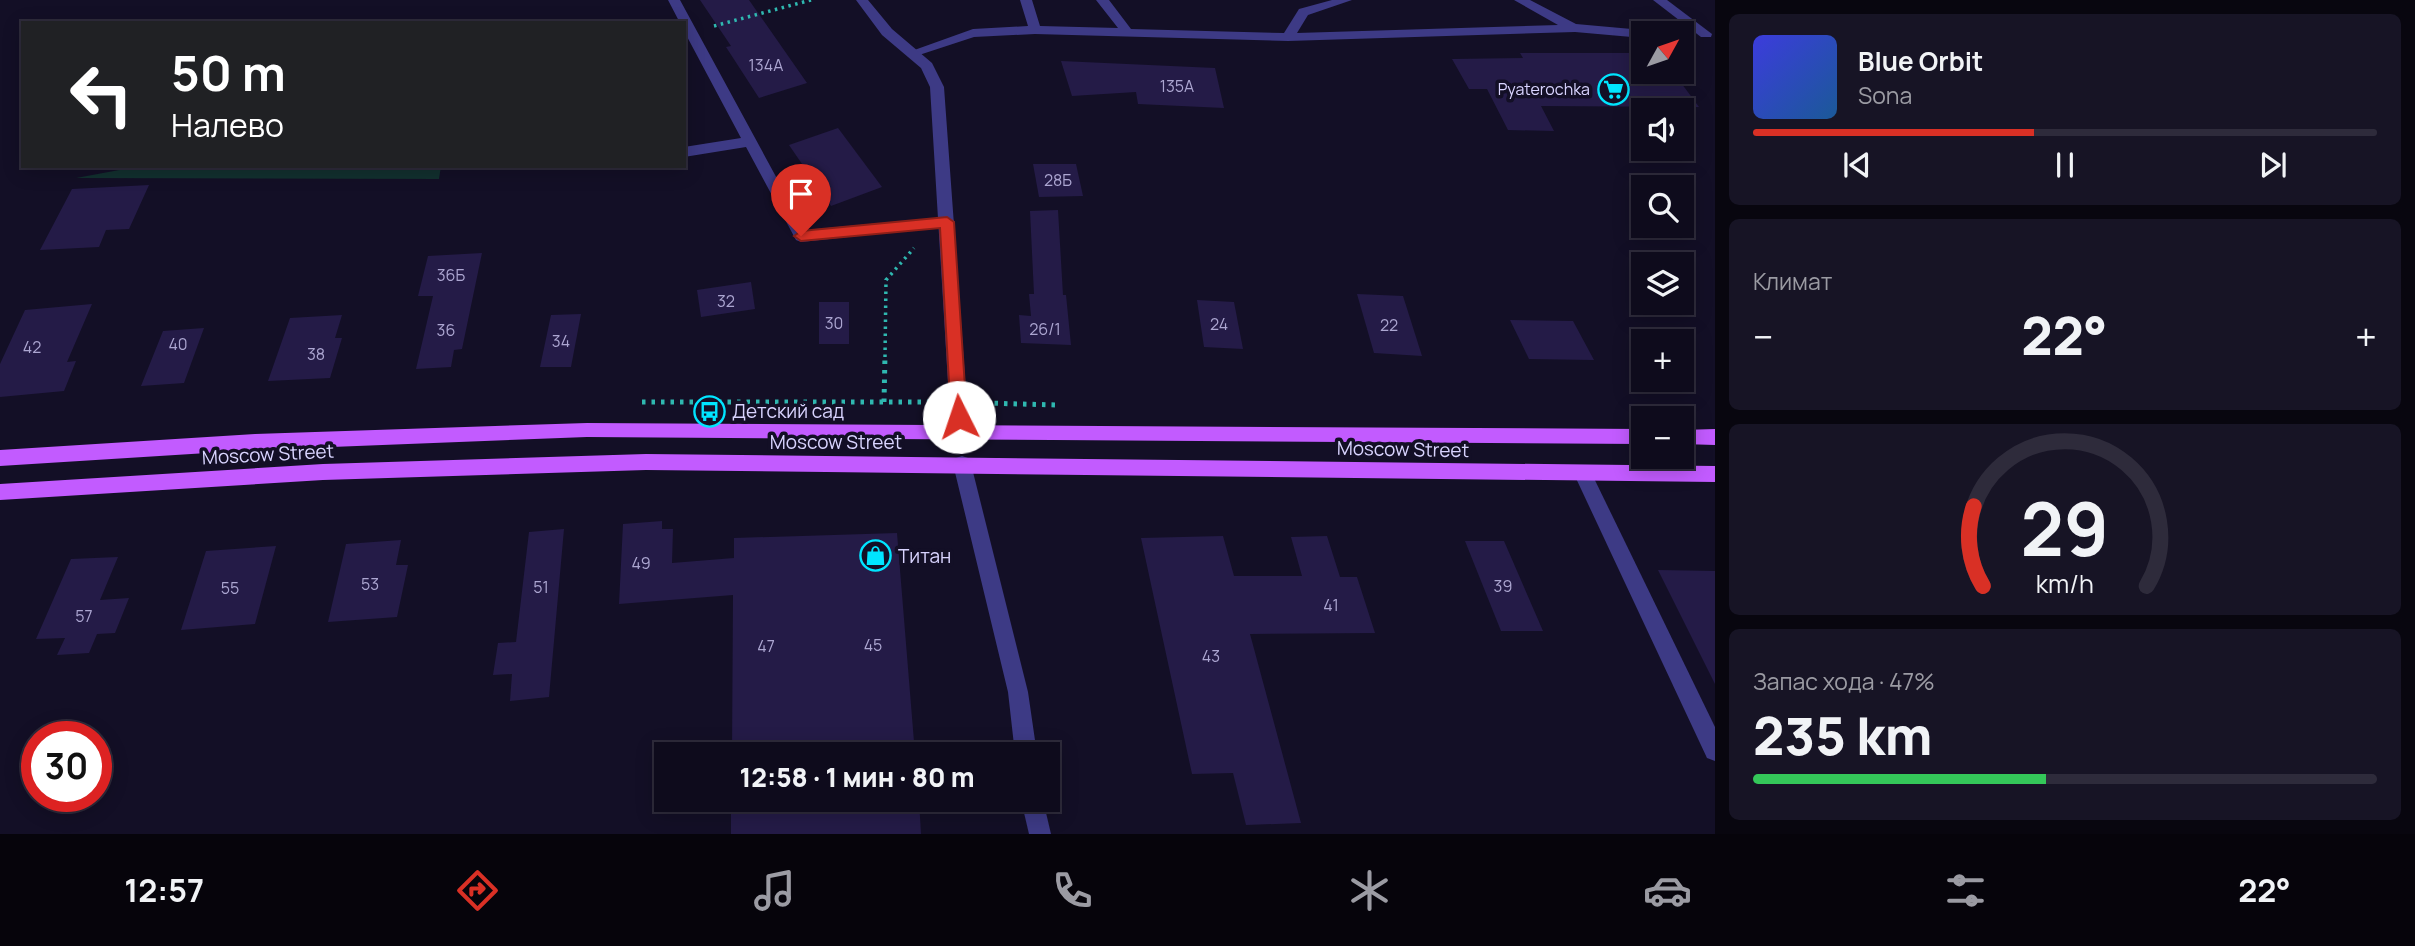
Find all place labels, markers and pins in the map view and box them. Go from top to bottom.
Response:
supermarket icon: Pyaterochka [1596,72,1630,106]
place label: Pyaterochka [1498,78,1590,100]
pin [771,164,831,236]
bus stop icon: Детский сад [692,394,726,428]
place label: Детский сад [732,398,844,424]
shop icon: Титан [858,539,892,573]
place label: Титан [898,543,951,569]

